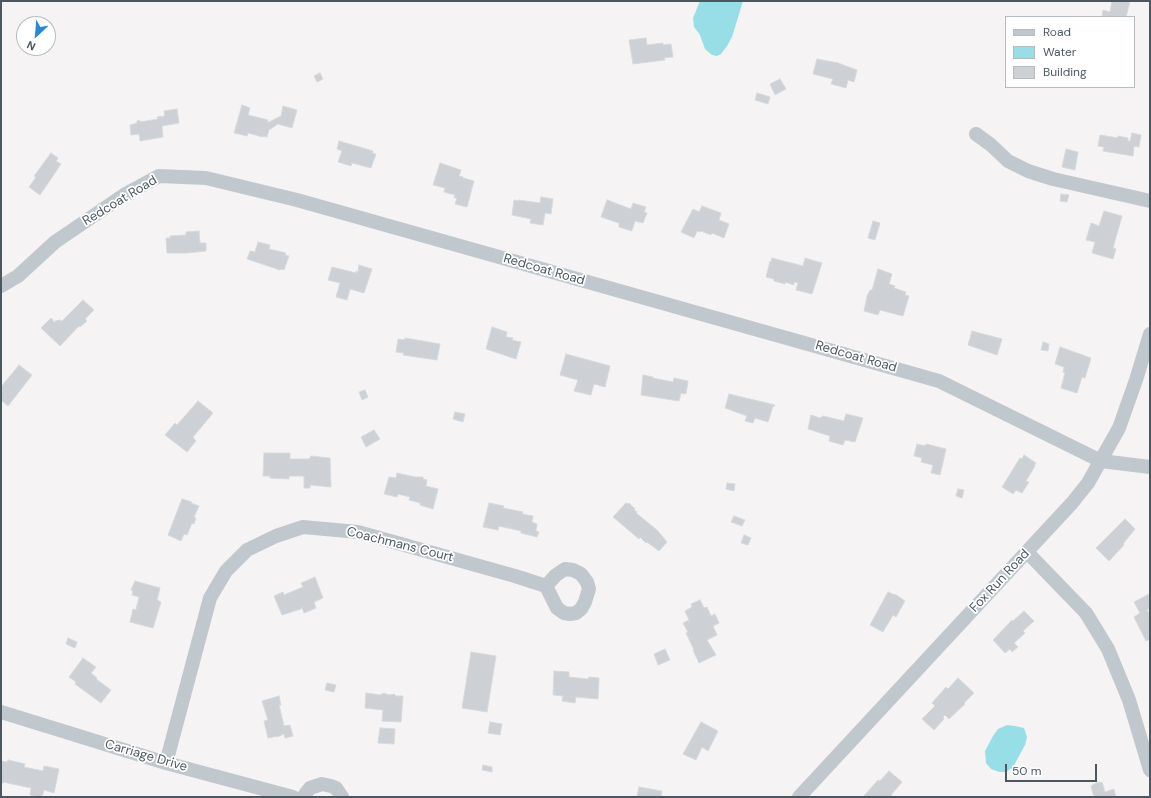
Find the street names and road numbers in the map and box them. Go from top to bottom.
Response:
street label: Redcoat Road [80,173,160,229]
street label: Redcoat Road [502,251,586,289]
street label: Redcoat Road [814,338,898,376]
street label: Coachmans Court [345,524,455,566]
street label: Fox Run Road [967,546,1033,616]
street label: Carriage Drive [103,737,189,775]

